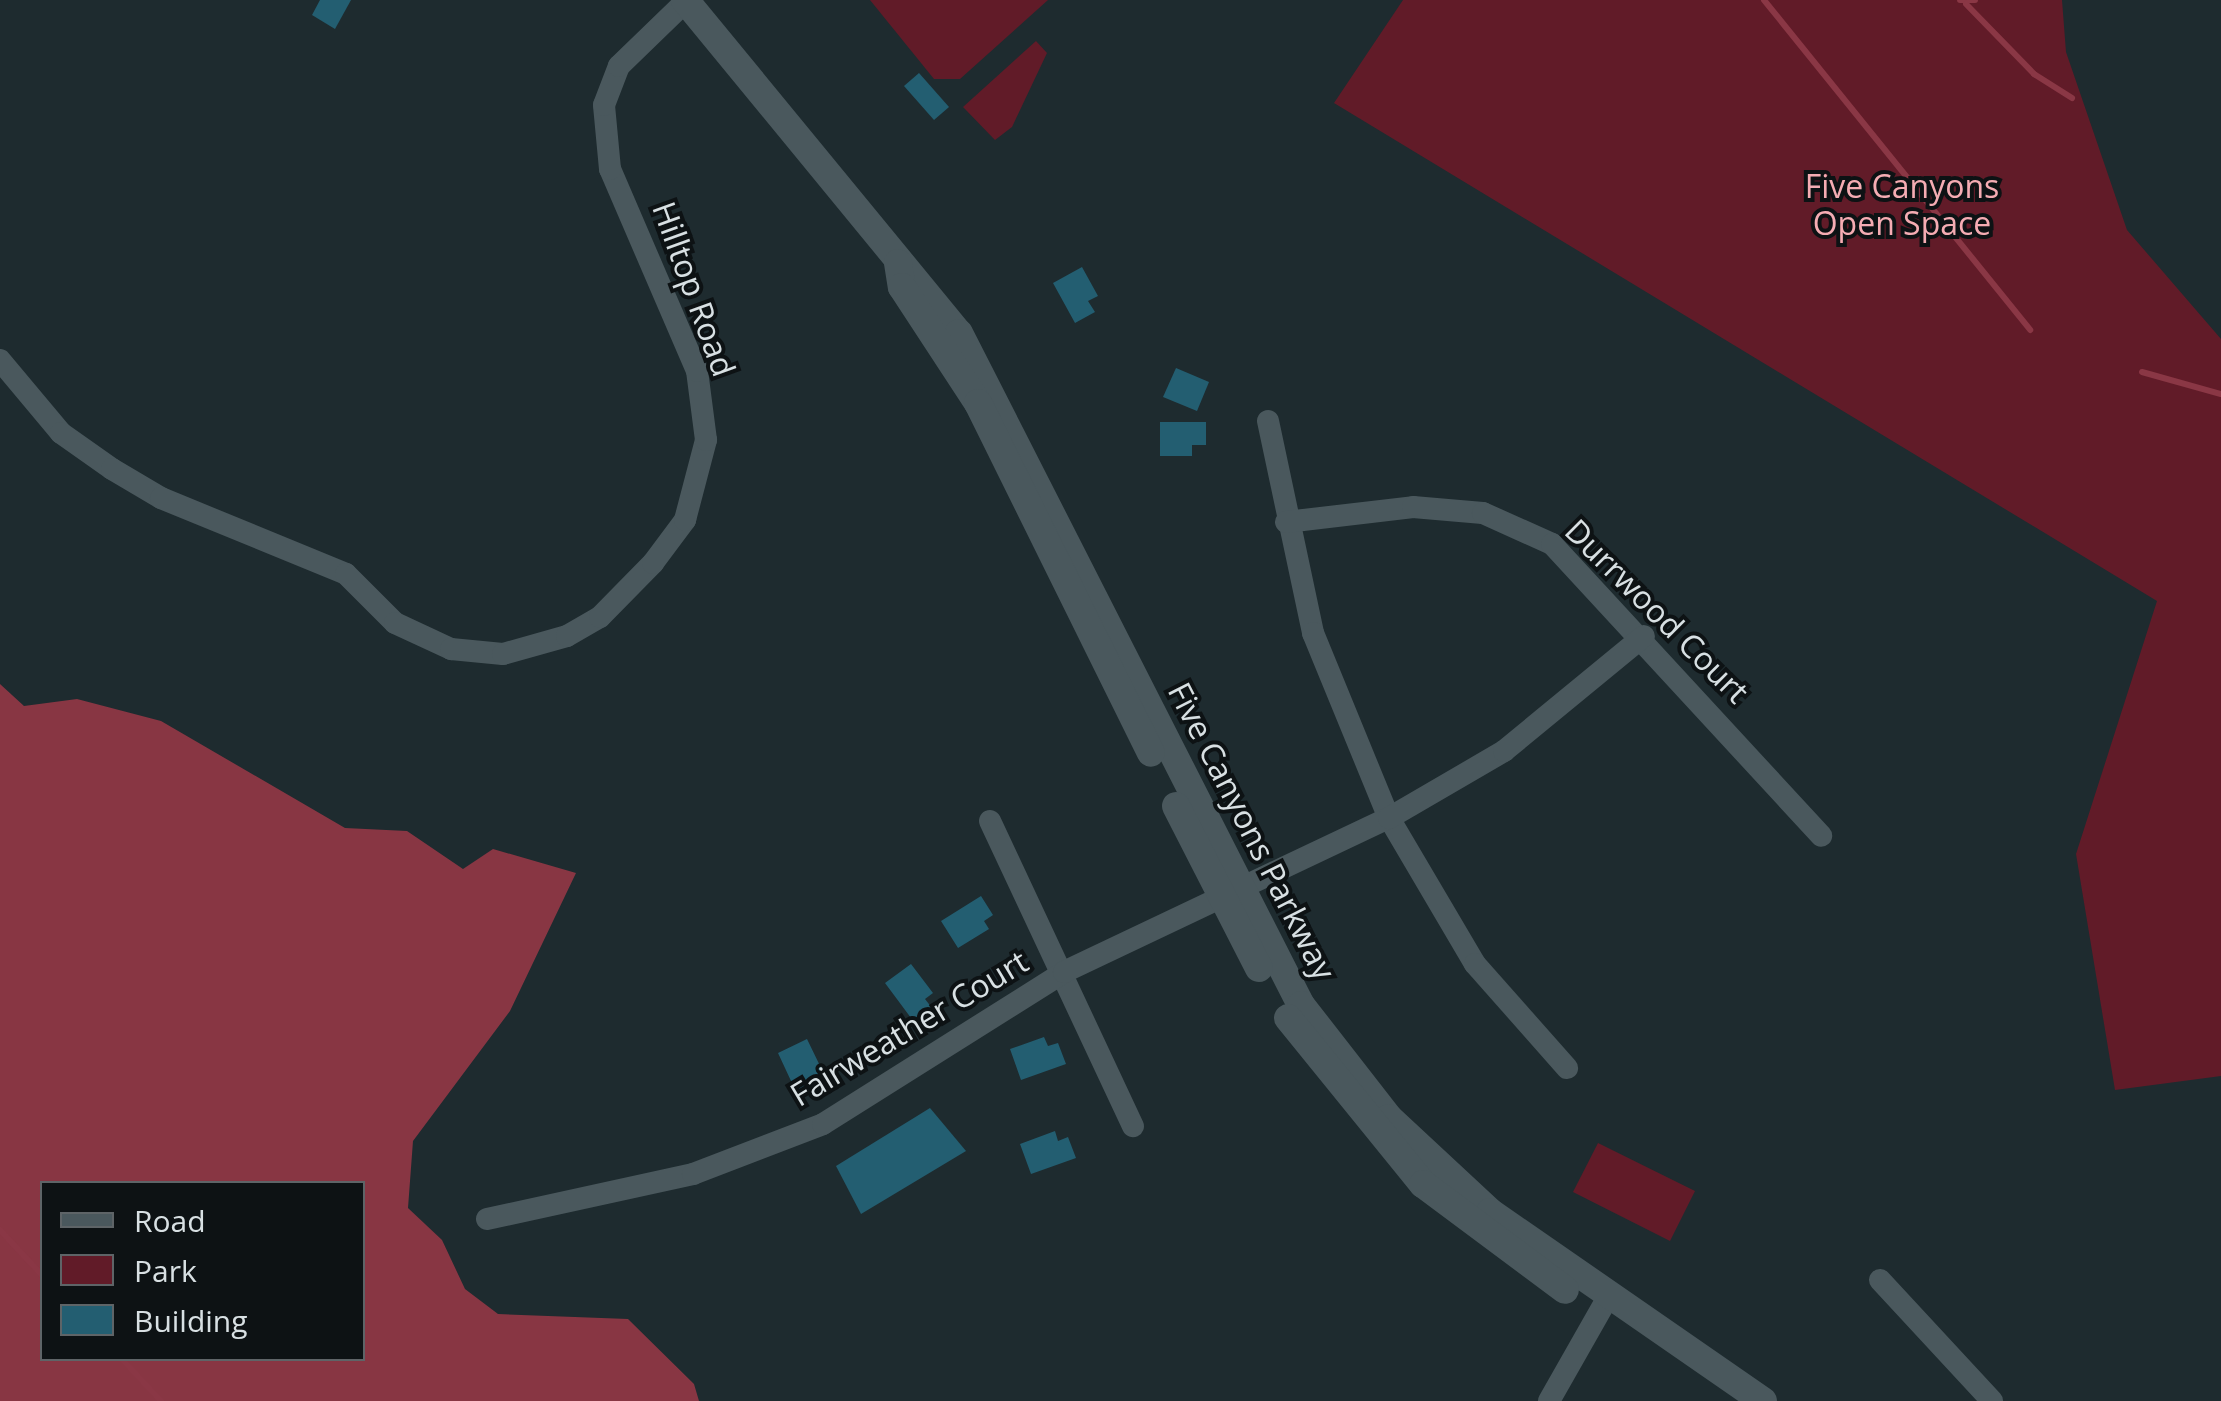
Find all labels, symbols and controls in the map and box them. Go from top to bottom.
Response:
park label: Five Canyons Open Space [1805,168,1999,243]
street label: Hilltop Road [645,197,743,381]
street label: Durrwood Court [1557,511,1757,711]
street label: Five Canyons Parkway [1160,676,1344,986]
street label: Fairweather Court [783,942,1035,1114]
legend [40,1181,365,1361]
text: Road [134,1200,206,1241]
text: Park [134,1250,197,1291]
text: Building [134,1300,248,1341]

